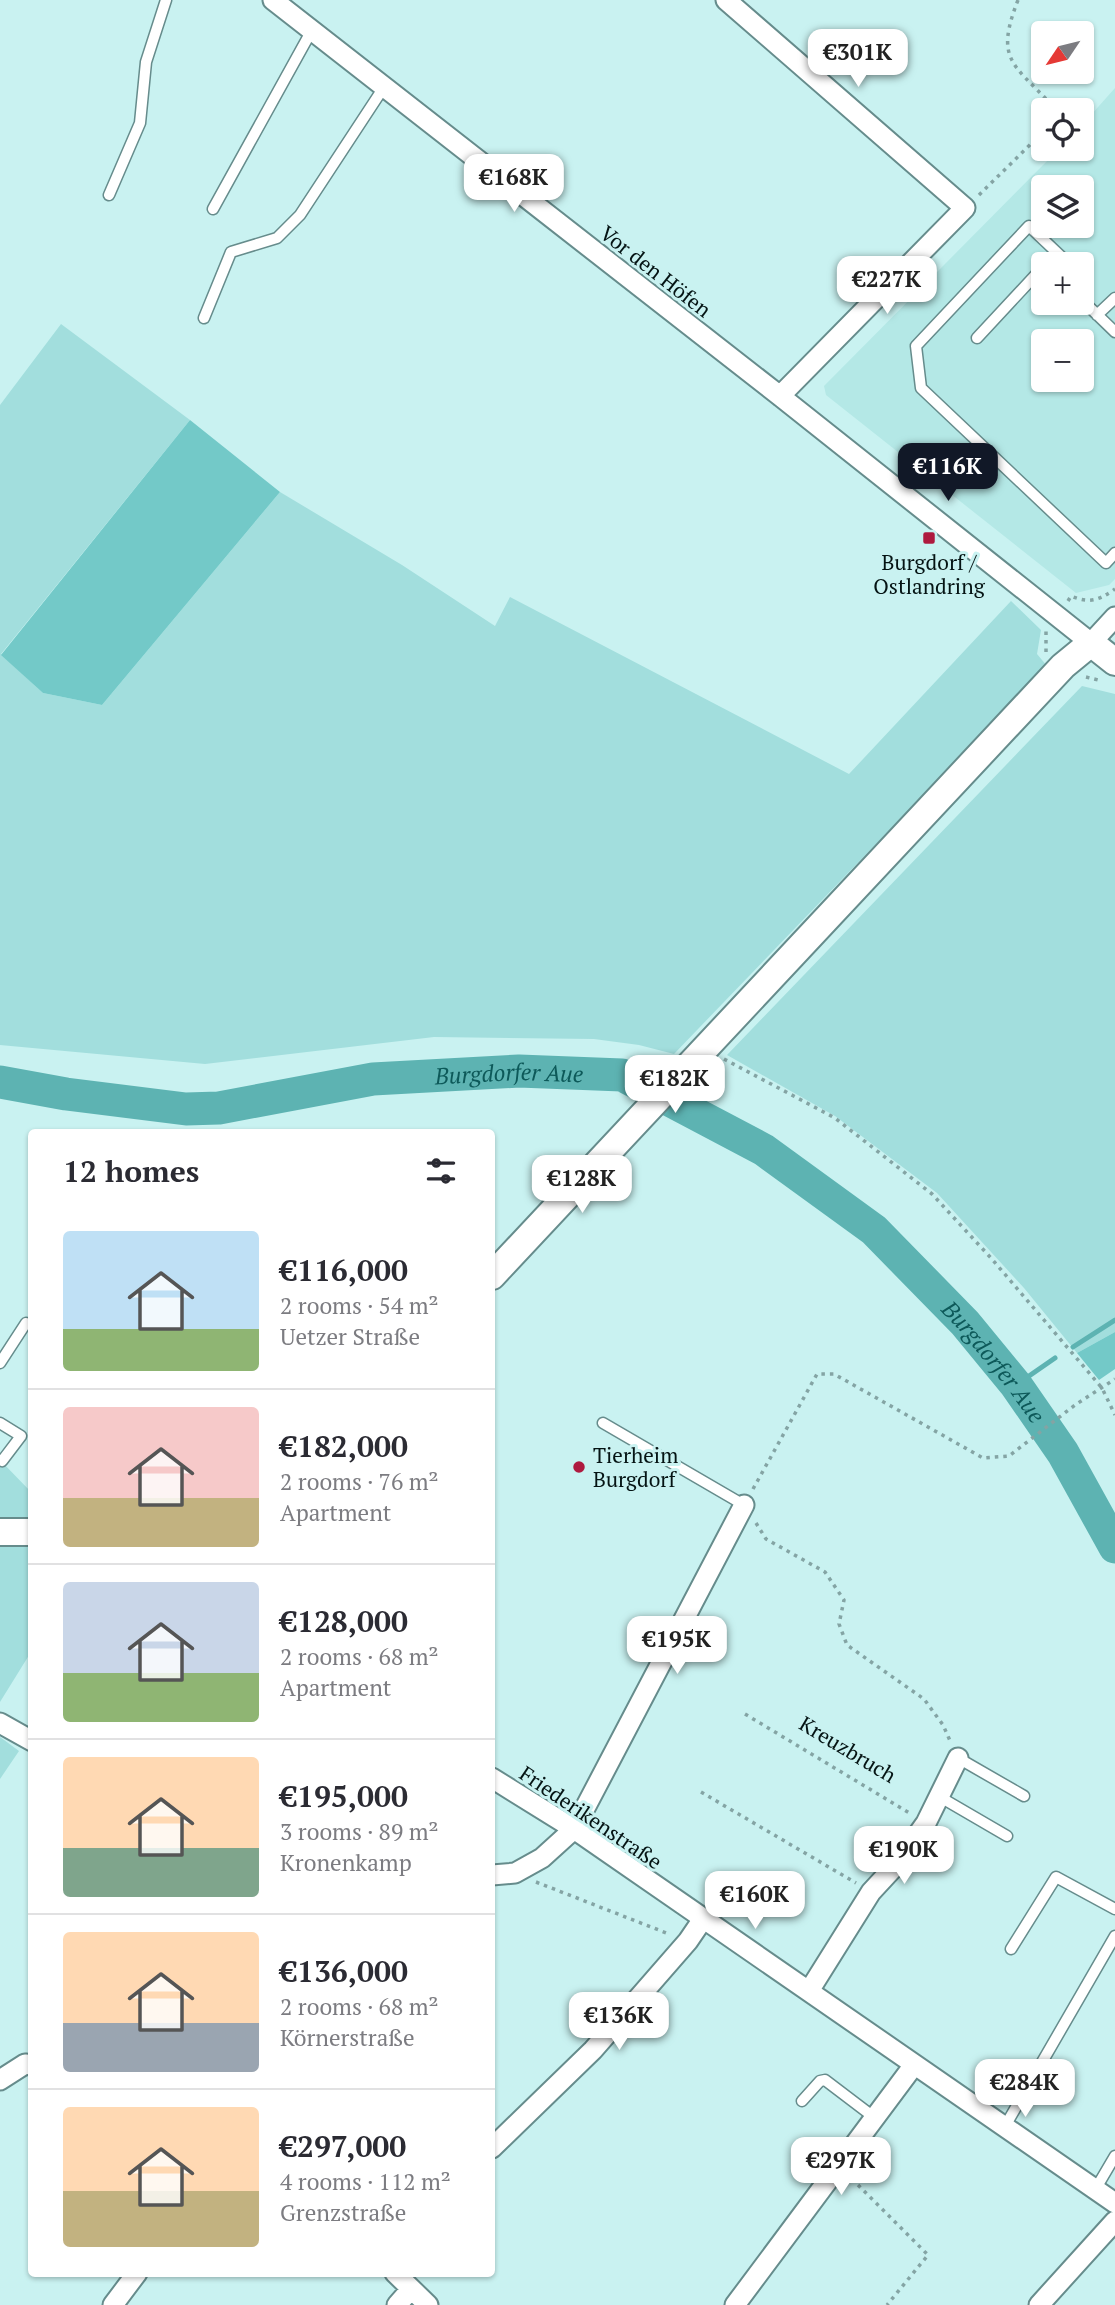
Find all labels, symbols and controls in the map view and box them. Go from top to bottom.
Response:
north arrow [1031,21,1094,84]
map controls [1031,21,1094,392]
pin: €301K [809,29,907,89]
text: €301K [824,36,892,67]
button: locate [1031,98,1094,161]
pin: €168K [465,154,563,214]
text: €168K [480,161,548,192]
button: layers [1031,175,1094,238]
street label: Vor den Höfen [595,219,718,324]
button: + [1031,252,1094,315]
pin: €227K [838,256,936,316]
text: €227K [853,263,921,294]
button: − [1031,329,1094,392]
pin: €116K [899,444,997,503]
text: €116K [914,450,982,481]
marker: Burgdorf / Ostlandring [921,530,937,546]
place label: Burgdorf / Ostlandring [873,548,986,600]
water label: Burgdorfer Aue [433,1055,584,1091]
pin: €182K [626,1056,724,1115]
text: €182K [641,1062,709,1093]
text: 12 homes [63,1151,199,1191]
icon: filters [422,1152,460,1190]
pin: €128K [533,1156,631,1215]
text: €128K [548,1162,616,1193]
text: €116,000 [280,1250,408,1290]
icon: home [119,1259,203,1343]
text: 2 rooms · 54 m² [280,1290,439,1321]
water label: Burgdorfer Aue [935,1293,1053,1429]
text: Uetzer Straße [280,1321,420,1352]
text: €182,000 [280,1426,408,1466]
icon: home [119,1435,203,1519]
place label: Tierheim Burgdorf [593,1441,678,1493]
marker: Tierheim Burgdorf [571,1459,587,1475]
text: 2 rooms · 76 m² [280,1466,439,1497]
text: Apartment [280,1497,391,1528]
text: €128,000 [280,1601,408,1641]
icon: home [119,1610,203,1694]
pin: €195K [628,1616,726,1676]
text: €195K [643,1623,711,1654]
text: 2 rooms · 68 m² [280,1641,439,1672]
text: Apartment [280,1672,391,1703]
street label: Kreuzbruch [794,1709,902,1789]
street label: Friederikenstraße [514,1759,668,1875]
text: €195,000 [280,1776,408,1816]
icon: home [119,1785,203,1869]
text: 3 rooms · 89 m² [280,1816,439,1847]
pin: €190K [855,1826,953,1886]
text: €190K [870,1833,938,1864]
text: Kronenkamp [280,1847,412,1878]
pin: €160K [706,1871,804,1931]
text: €160K [721,1878,789,1909]
text: €136,000 [280,1951,408,1991]
icon: home [119,1960,203,2044]
text: 2 rooms · 68 m² [280,1991,439,2022]
pin: €136K [570,1993,668,2052]
text: €136K [585,1999,653,2030]
text: Körnerstraße [280,2022,415,2053]
pin: €284K [976,2060,1074,2119]
text: €284K [991,2066,1059,2097]
text: €297,000 [280,2126,406,2166]
icon: home [119,2135,203,2219]
pin: €297K [792,2138,890,2197]
text: €297K [807,2144,875,2175]
text: 4 rooms · 112 m² [280,2166,451,2197]
text: Grenzstraße [280,2197,406,2228]

